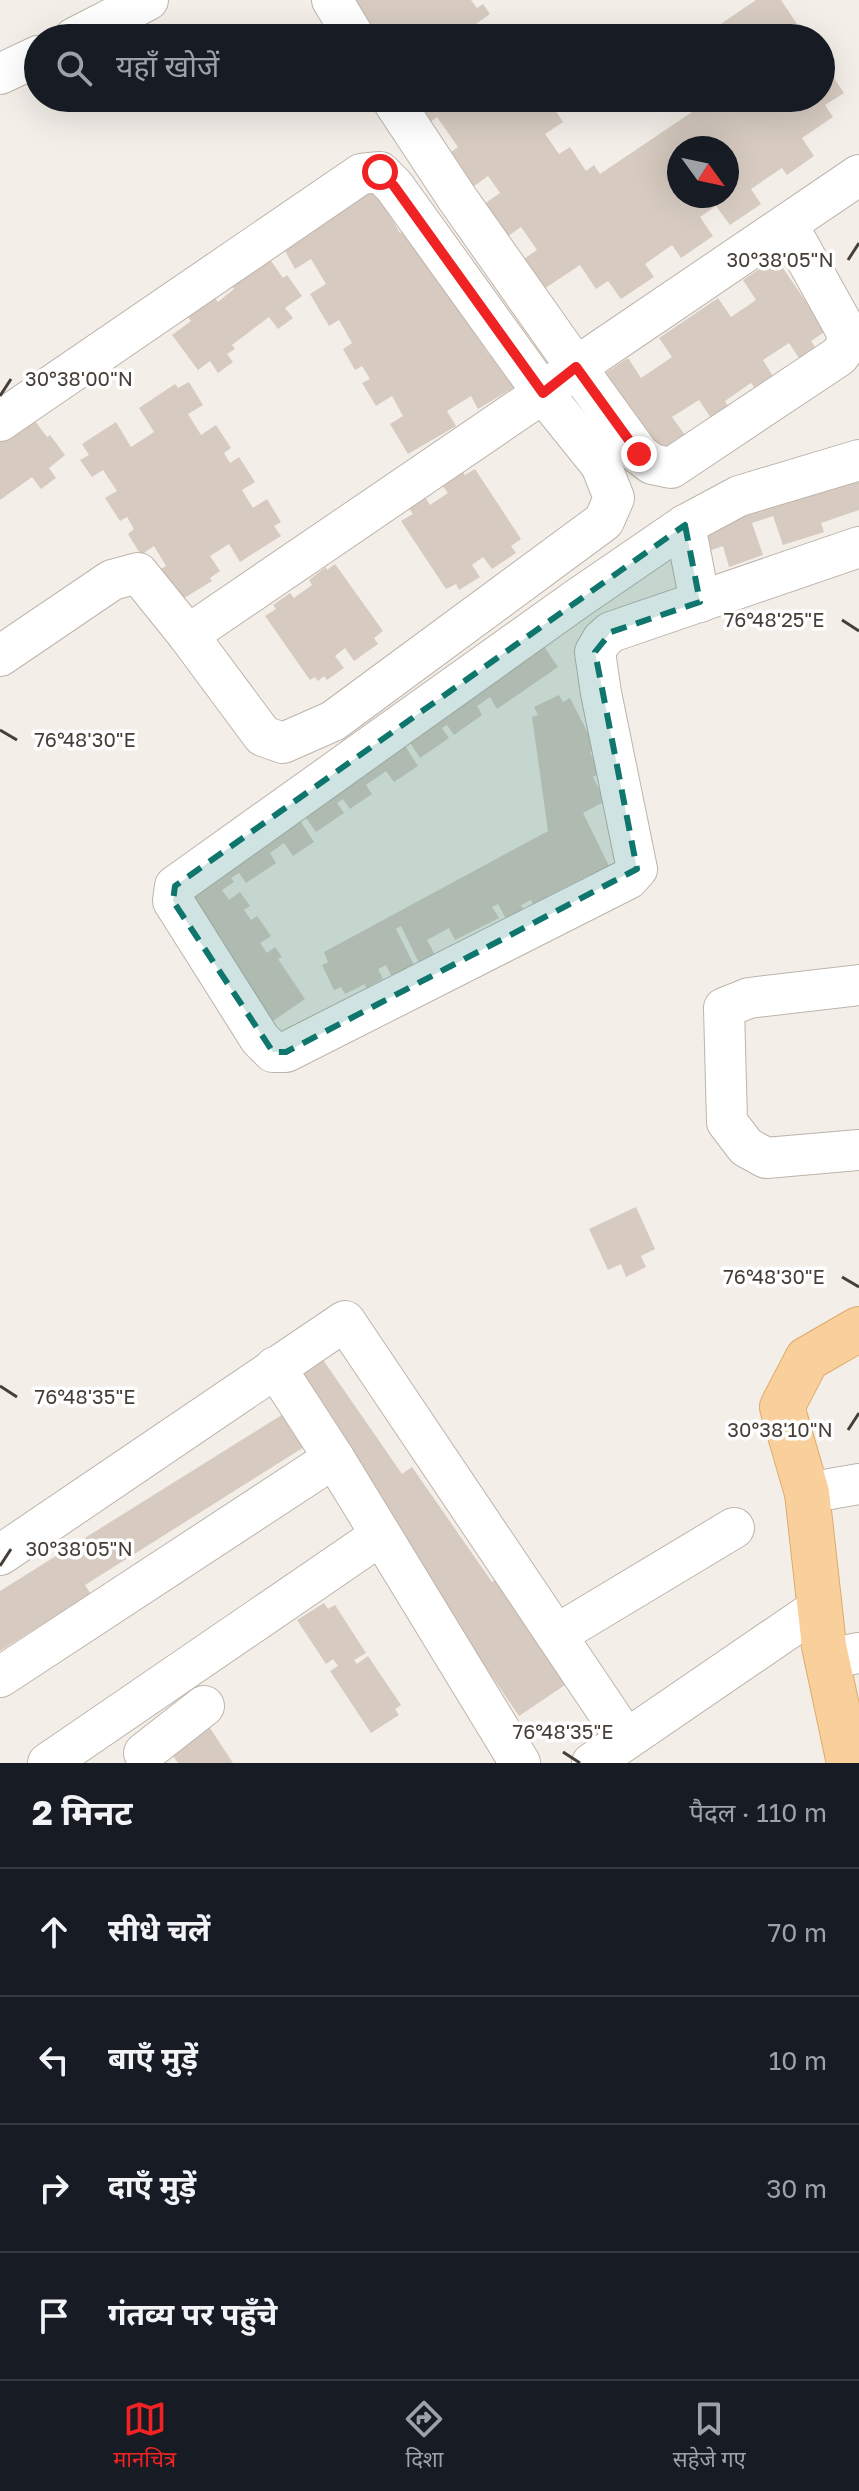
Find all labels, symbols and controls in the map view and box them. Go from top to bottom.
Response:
search box [24,24,835,112]
icon: search [52,46,96,90]
text: यहाँ खोजें [116,48,219,84]
north arrow [667,136,739,208]
route start [362,154,398,190]
text: 30°38'05"N [726,247,834,271]
text: 30°38'00"N [25,366,133,390]
route end [621,436,657,472]
text: 76°48'25"E [724,607,824,631]
text: 76°48'30"E [34,727,136,751]
text: 76°48'30"E [723,1264,825,1288]
text: 76°48'35"E [35,1384,135,1408]
text: 30°38'10"N [727,1417,833,1441]
text: 30°38'05"N [25,1536,133,1560]
text: 76°48'35"E [513,1719,613,1743]
text: 2 मिनट [32,1792,133,1832]
text: पैदल · 110 m [689,1797,827,1828]
icon: ahead [32,1910,76,1954]
text: सीधे चलें [108,1912,210,1948]
text: 70 m [768,1917,827,1948]
icon: left [32,2038,76,2082]
text: बाएँ मुड़ें [108,2040,198,2076]
text: 10 m [769,2045,827,2076]
icon: right [32,2166,76,2210]
text: दाएँ मुड़ें [108,2168,196,2204]
text: 30 m [766,2173,827,2204]
icon: arrive [32,2294,76,2338]
text: गंतव्य पर पहुँचे [108,2296,277,2332]
tab: मानचित्र [113,2397,176,2476]
tab: दिशा [402,2397,446,2476]
tab: सहेजे गए [673,2397,746,2476]

